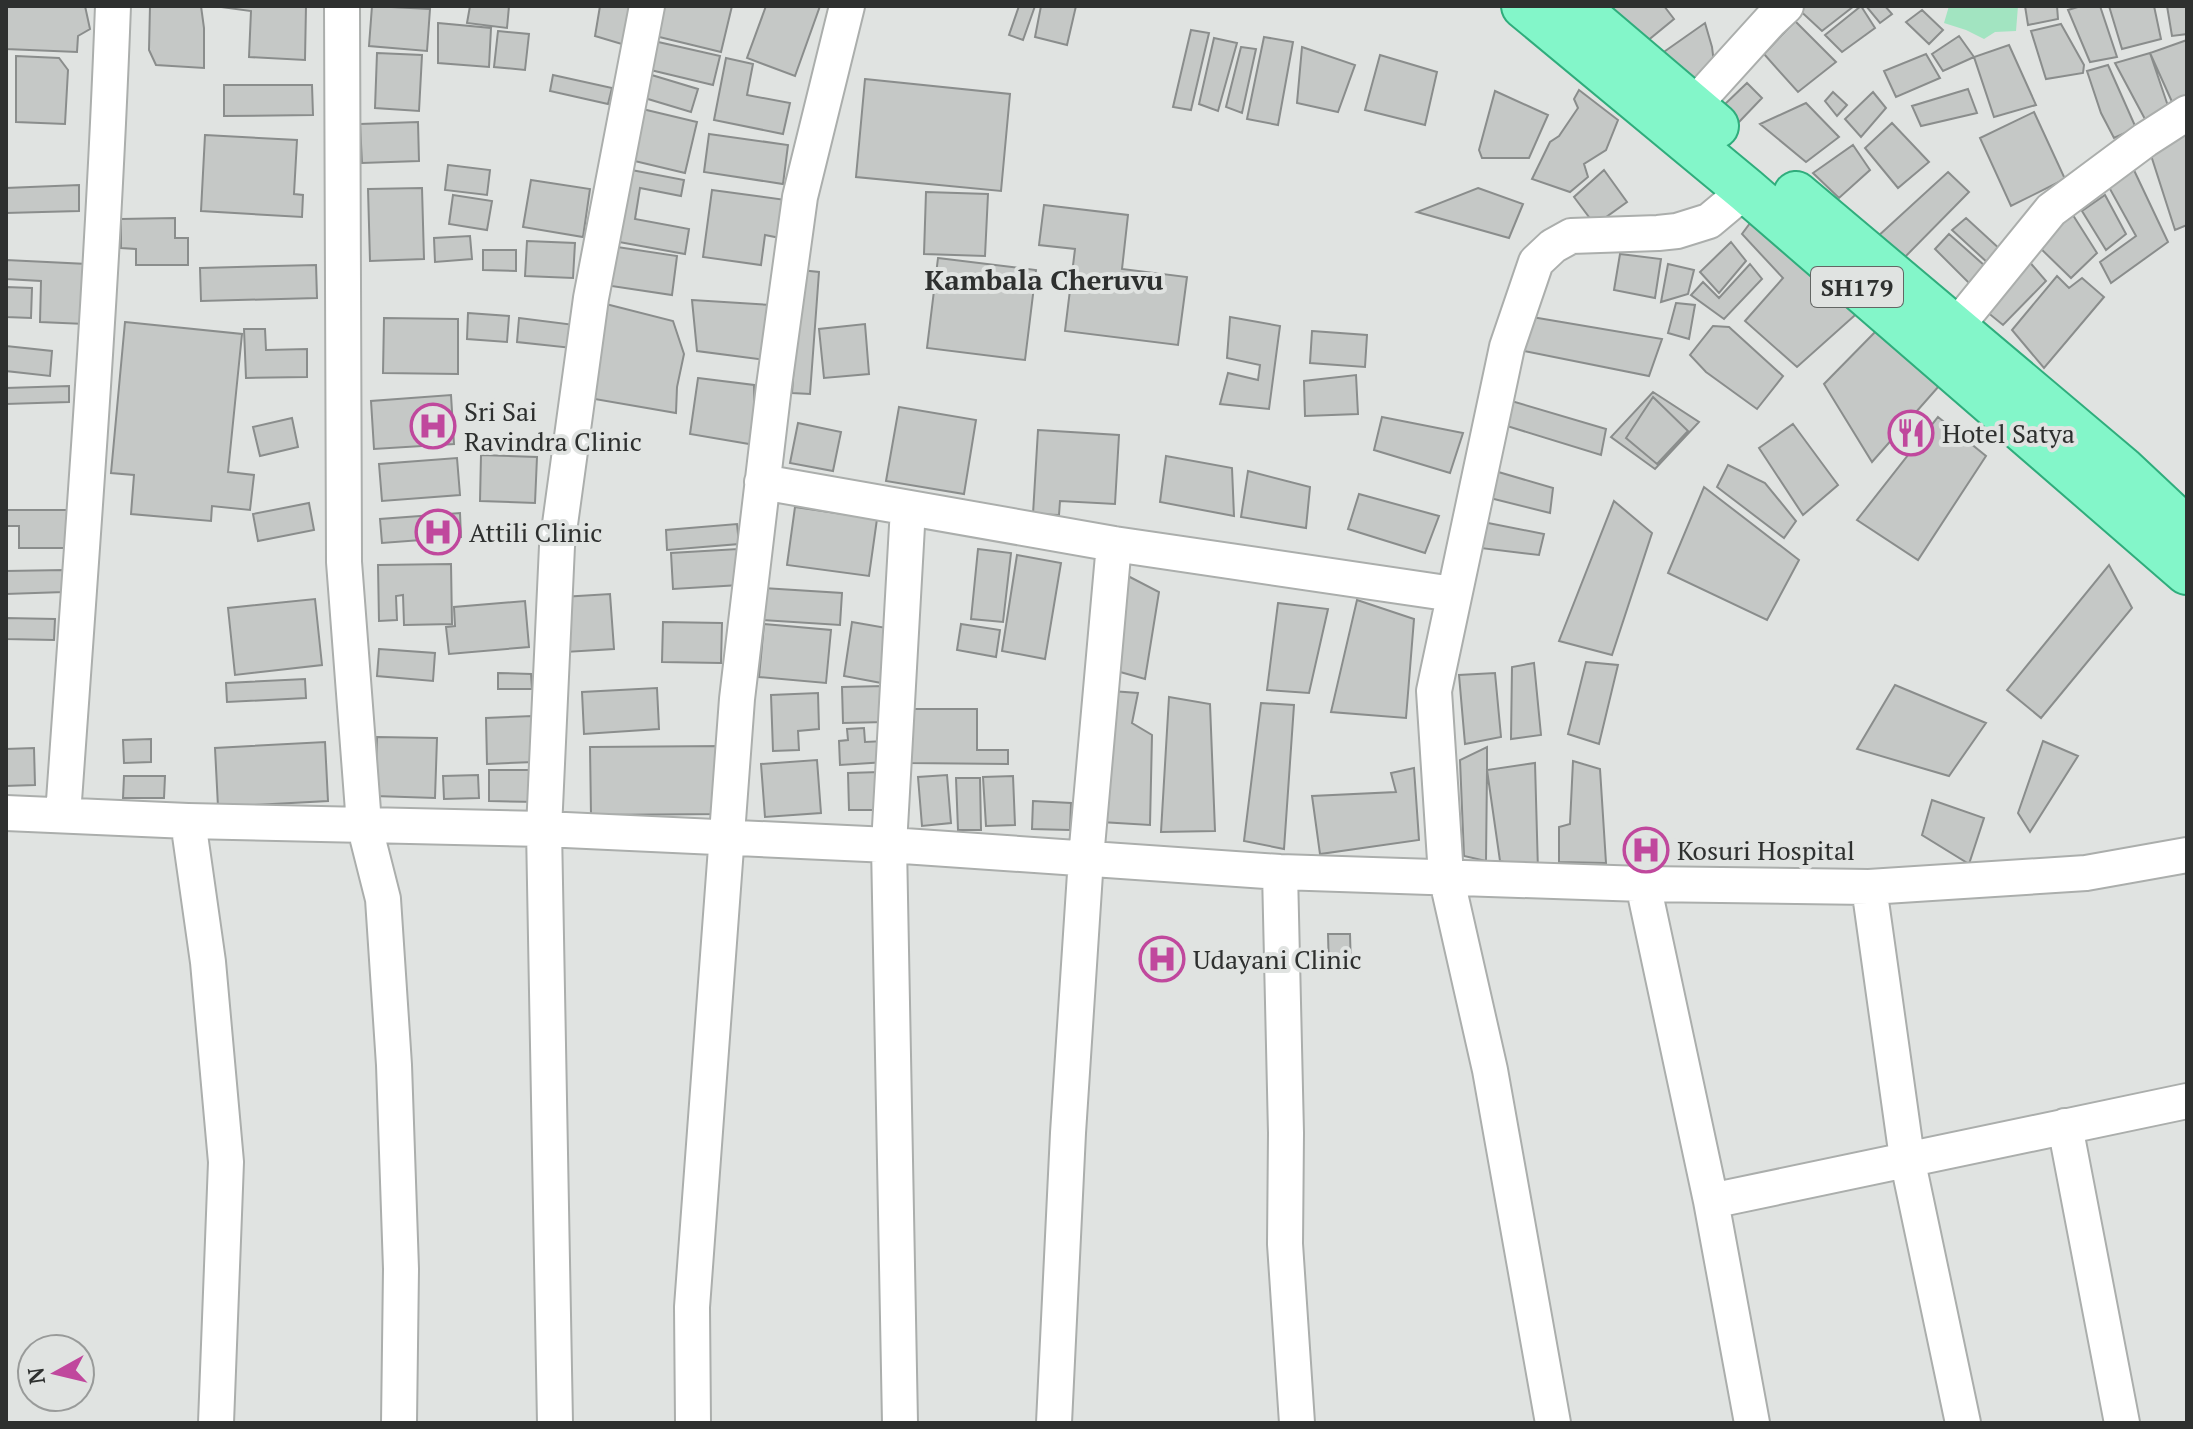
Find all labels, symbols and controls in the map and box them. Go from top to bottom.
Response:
district label: Kambala Cheruvu [924,261,1164,298]
road number: SH179 [1811,267,1903,307]
place label: Sri Sai Ravindra Clinic [464,394,642,458]
hospital icon: Sri Sai Ravindra Clinic [409,402,457,450]
restaurant icon: Hotel Satya [1887,409,1935,457]
place label: Hotel Satya [1942,416,2075,450]
hospital icon: Attili Clinic [414,508,462,556]
place label: Attili Clinic [469,515,602,549]
hospital icon: Kosuri Hospital [1622,826,1670,874]
place label: Kosuri Hospital [1677,833,1855,867]
hospital icon: Udayani Clinic [1138,935,1186,983]
place label: Udayani Clinic [1193,942,1362,976]
north arrow [16,1333,96,1413]
text: N [20,1365,51,1386]

